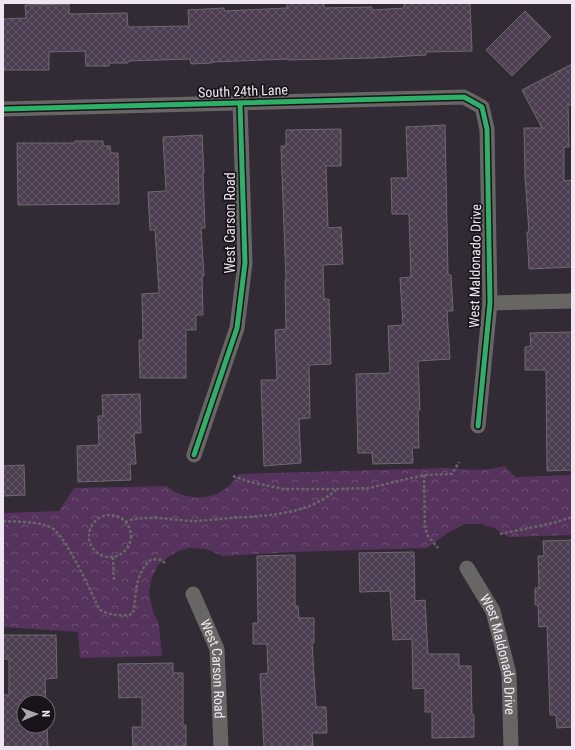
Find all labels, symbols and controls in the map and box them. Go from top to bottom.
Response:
street label: South 24th Lane [198,81,289,101]
street label: West Carson Road [222,172,238,274]
street label: West Maldonado Drive [466,204,484,328]
street label: West Maldonado Drive [477,591,518,715]
street label: West Carson Road [197,617,228,719]
north arrow [16,694,56,734]
text: N [39,710,52,718]

